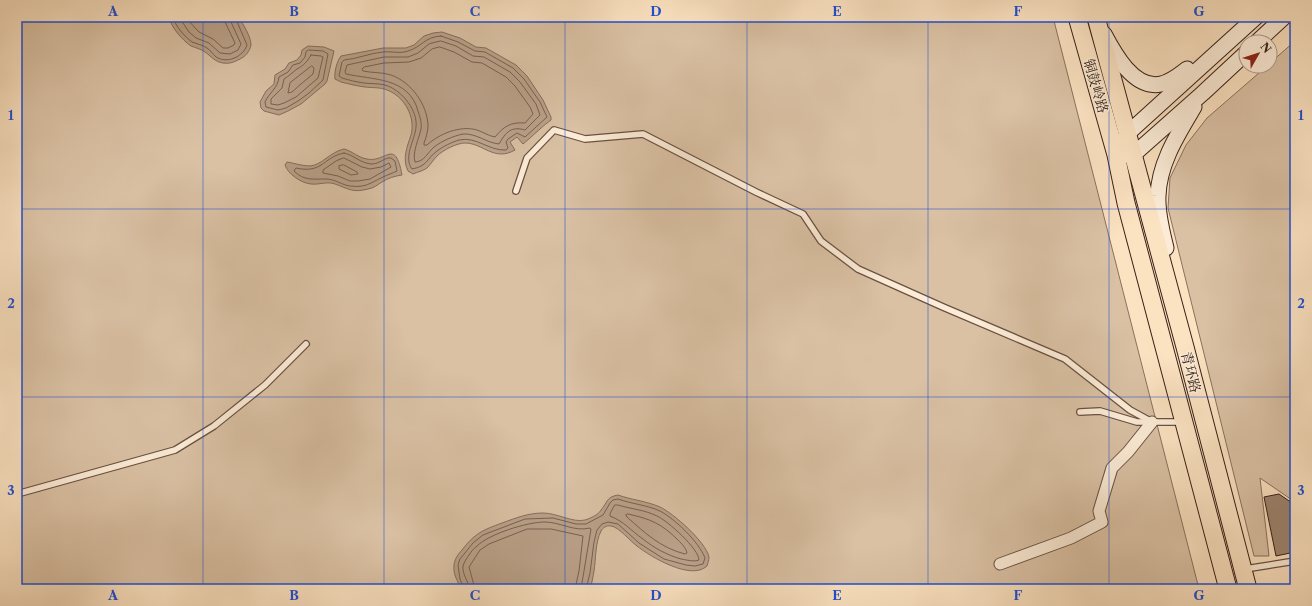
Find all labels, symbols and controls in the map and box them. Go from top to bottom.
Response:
text: A [107,3,119,19]
text: B [289,3,299,19]
text: C [470,3,480,19]
text: D [650,3,662,19]
text: E [832,3,842,19]
text: F [1014,3,1023,19]
text: G [1193,3,1205,19]
north arrow [1238,34,1278,74]
text: N [1257,40,1274,56]
street label: 铜鼓岭路 [1080,57,1112,115]
text: 1 [8,107,14,123]
text: 1 [1298,107,1304,123]
text: 2 [7,295,15,311]
text: 2 [1297,295,1305,311]
street label: 青环路 [1177,349,1205,395]
text: 3 [7,482,15,498]
text: 3 [1297,482,1305,498]
text: A [107,587,119,603]
text: B [289,587,299,603]
text: C [470,587,480,603]
text: D [650,587,662,603]
text: E [832,587,842,603]
text: F [1014,587,1023,603]
text: G [1193,587,1205,603]

